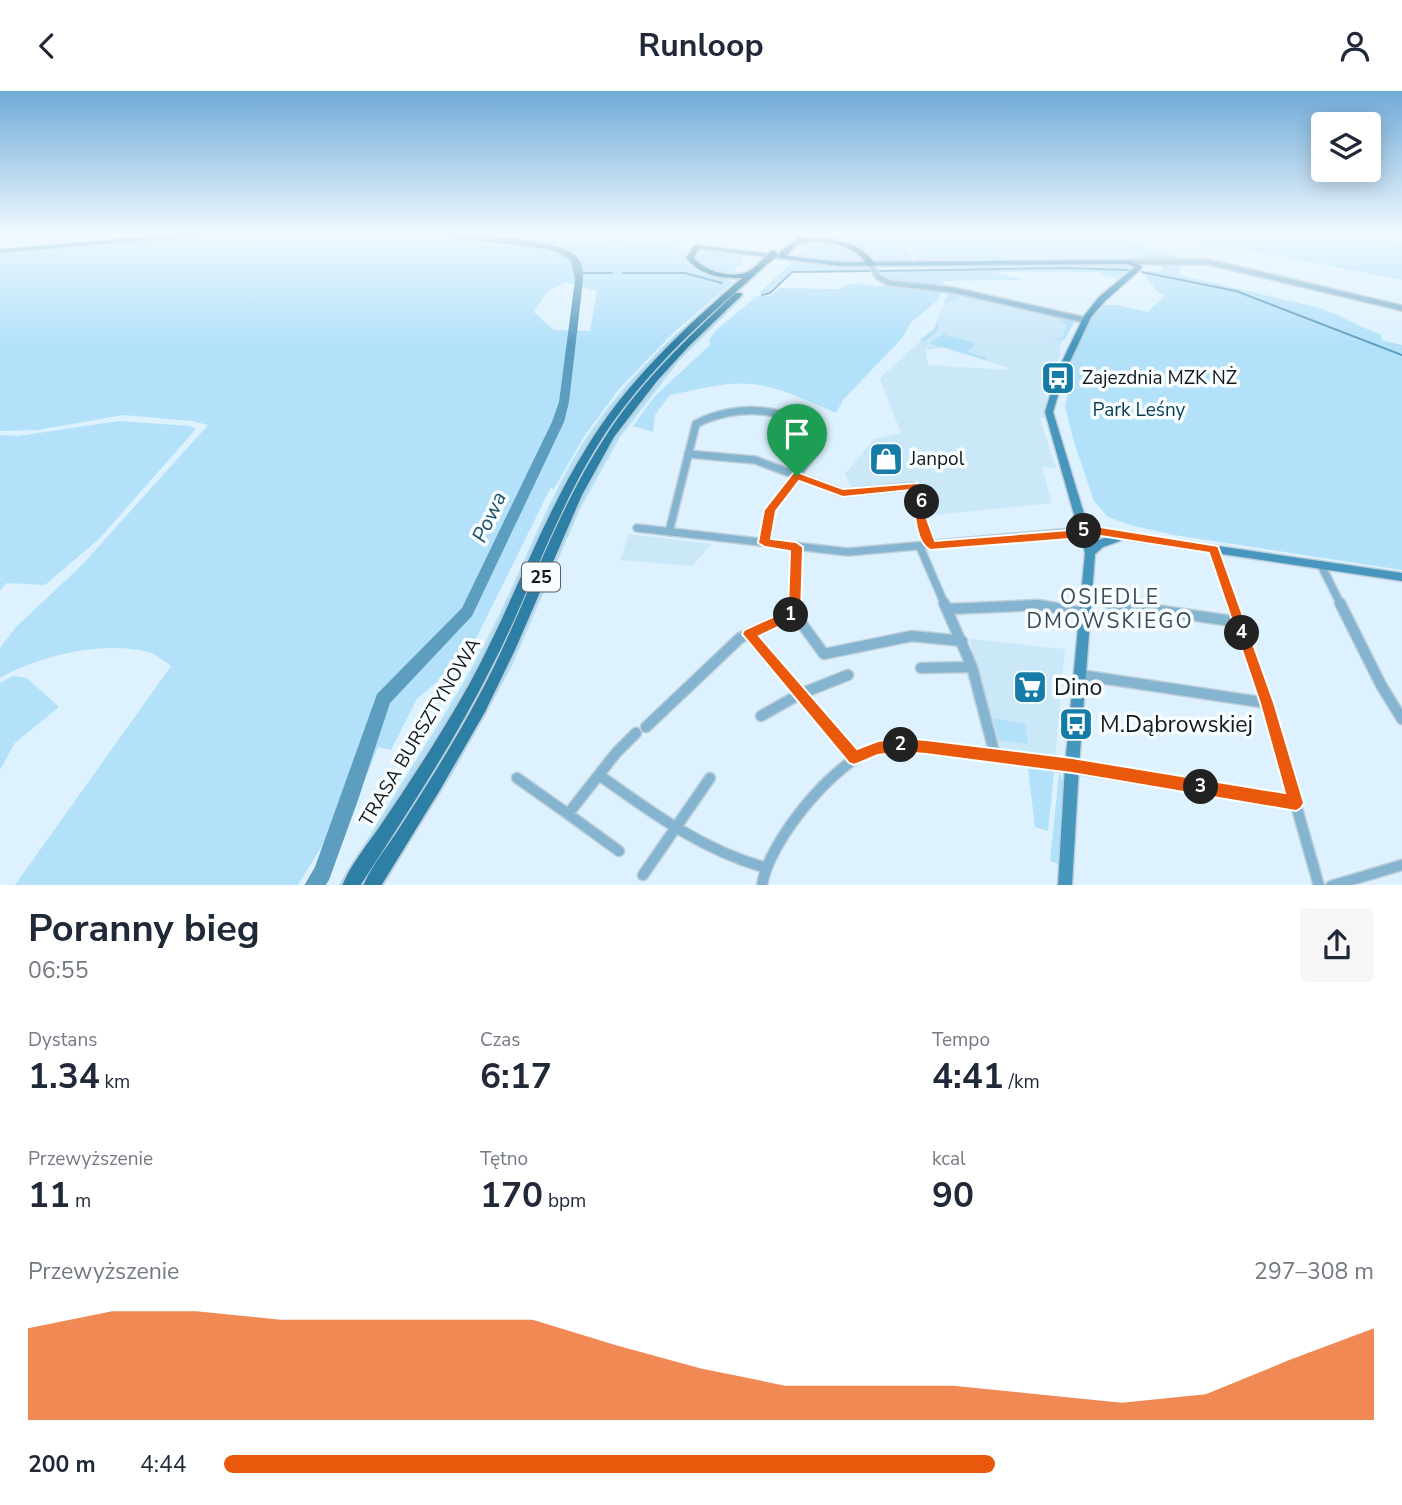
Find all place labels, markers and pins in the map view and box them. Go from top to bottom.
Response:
bus stop icon: Zajezdnia MZK NŻ [1039,359,1077,397]
place label: Zajezdnia MZK NŻ [1082,365,1237,391]
pin [767,404,827,476]
shop icon: Janpol [867,440,905,478]
place label: Janpol [909,446,965,472]
pin: 6 [904,485,940,519]
pin: 5 [1066,513,1102,549]
pin: 1 [774,597,808,633]
pin: 4 [1224,615,1260,651]
supermarket icon: Dino [1011,668,1049,706]
place label: Dino [1054,672,1102,703]
bus stop icon: M.Dąbrowskiej [1057,705,1095,743]
place label: M.Dąbrowskiej [1100,709,1253,740]
pin: 2 [884,727,918,763]
pin: 3 [1184,769,1218,805]

